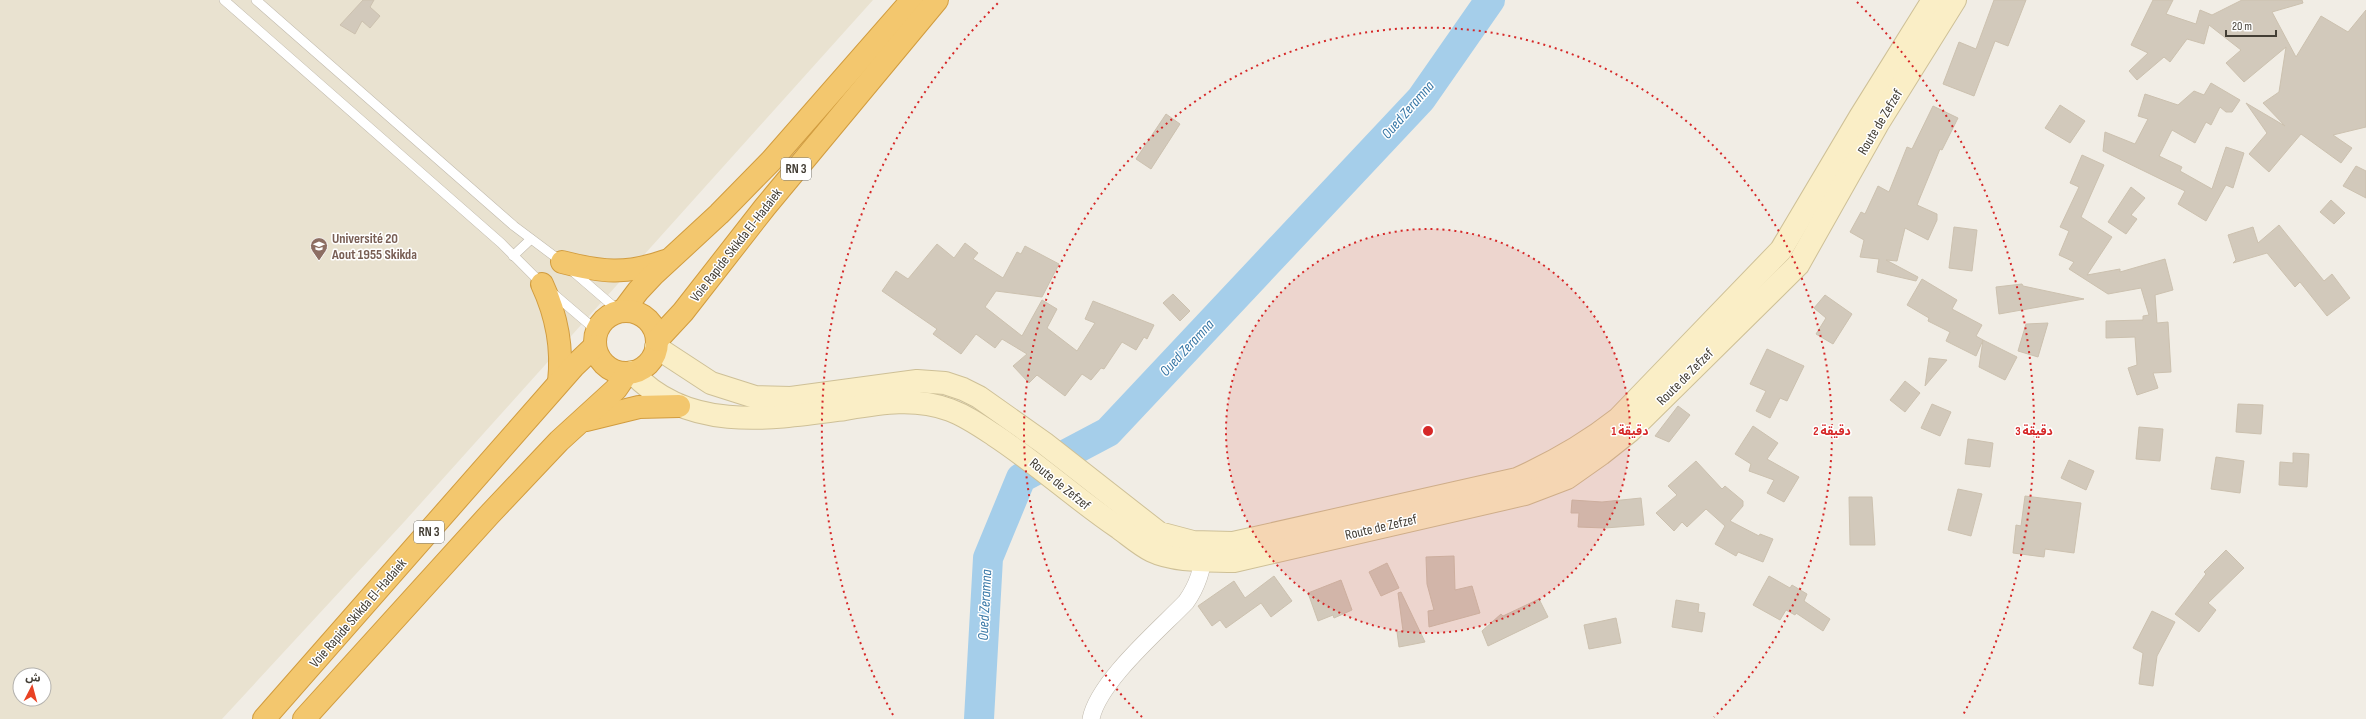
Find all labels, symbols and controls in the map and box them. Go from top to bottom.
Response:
scale bar [2226,12,2276,38]
text: 20 m [2232,19,2252,34]
water label: Oued Zeramna [1377,77,1439,143]
street label: Route de Zefzef [1854,85,1907,158]
road number: RN 3 [781,158,811,180]
street label: Voie Rapide Skikda El-Hadaiek [686,184,786,305]
place label: Université 20 Aout 1955 Skikda [331,230,417,263]
school or university icon: Université 20 Aout 1955 Skikda [309,236,329,261]
water label: Oued Zeramna [1156,315,1218,381]
street label: Route de Zefzef [1653,344,1718,409]
centre of rings [1421,424,1435,438]
text: 1 دقيقة [1612,424,1648,439]
text: 2 دقيقة [1813,424,1851,439]
text: 3 دقيقة [2015,424,2053,439]
street label: Route de Zefzef [1026,454,1095,514]
street label: Route de Zefzef [1343,510,1420,544]
road number: RN 3 [414,521,444,543]
street label: Voie Rapide Skikda El-Hadaiek [306,554,411,671]
water label: Oued Zeramna [974,569,996,641]
north arrow [12,667,52,707]
text: ش [25,670,41,685]

